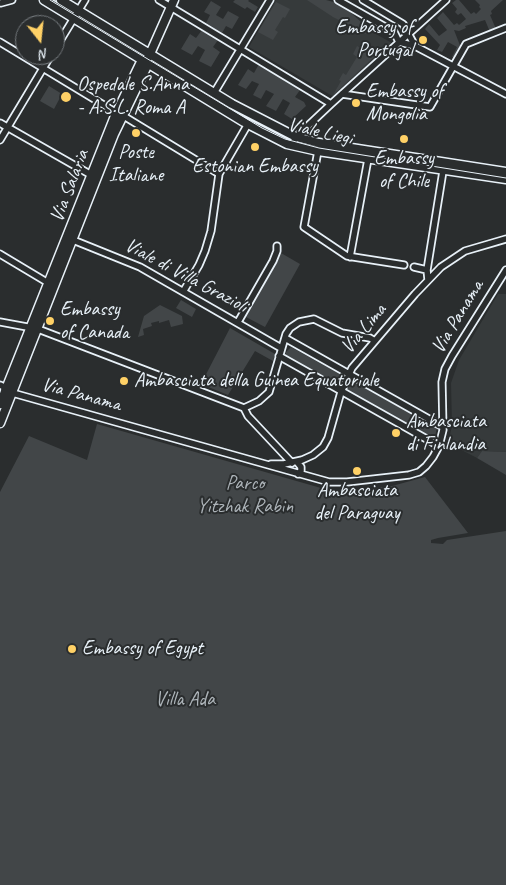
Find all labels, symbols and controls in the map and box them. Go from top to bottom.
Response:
north arrow [15,15,65,65]
place label: Embassy of Portugal [336,16,413,63]
marker: Embassy of Portugal [417,34,429,46]
text: N [37,45,51,63]
place label: Ospedale S.Anna - A.S.L. Roma A [77,73,189,120]
place label: Embassy of Mongolia [366,80,443,127]
marker: Ospedale S.Anna - A.S.L. Roma A [59,90,73,104]
marker: Embassy of Mongolia [350,97,362,109]
street label: Viale Liegi [285,113,355,151]
marker: Poste Italiane [130,127,142,139]
marker: Embassy of Chile [398,133,410,145]
place label: Poste Italiane [109,141,163,188]
marker: Estonian Embassy [249,141,261,153]
street label: Via Salaria [45,146,95,226]
place label: Embassy of Chile [374,147,434,194]
place label: Estonian Embassy [192,155,318,179]
street label: Viale di Villa Grazioli [120,234,252,318]
street label: Via Panama [427,276,489,358]
place label: Embassy of Canada [60,298,129,345]
street label: Via Lima [336,299,392,359]
marker: Embassy of Canada [44,315,56,327]
place label: Ambasciata della Guinea Equatoriale [134,369,379,393]
street label: Via Panama [39,373,123,417]
marker: Ambasciata della Guinea Equatoriale [118,375,130,387]
place label: Ambasciata di Finlandia [406,410,486,457]
marker: Ambasciata di Finlandia [390,427,402,439]
marker: Ambasciata del Paraguay [351,465,363,477]
park label: Parco Yitzhak Rabin [197,472,293,519]
place label: Ambasciata del Paraguay [314,479,400,526]
place label: Embassy of Egypt [82,637,203,661]
marker: Embassy of Egypt [66,643,78,655]
park label: Villa Ada [155,688,215,712]

